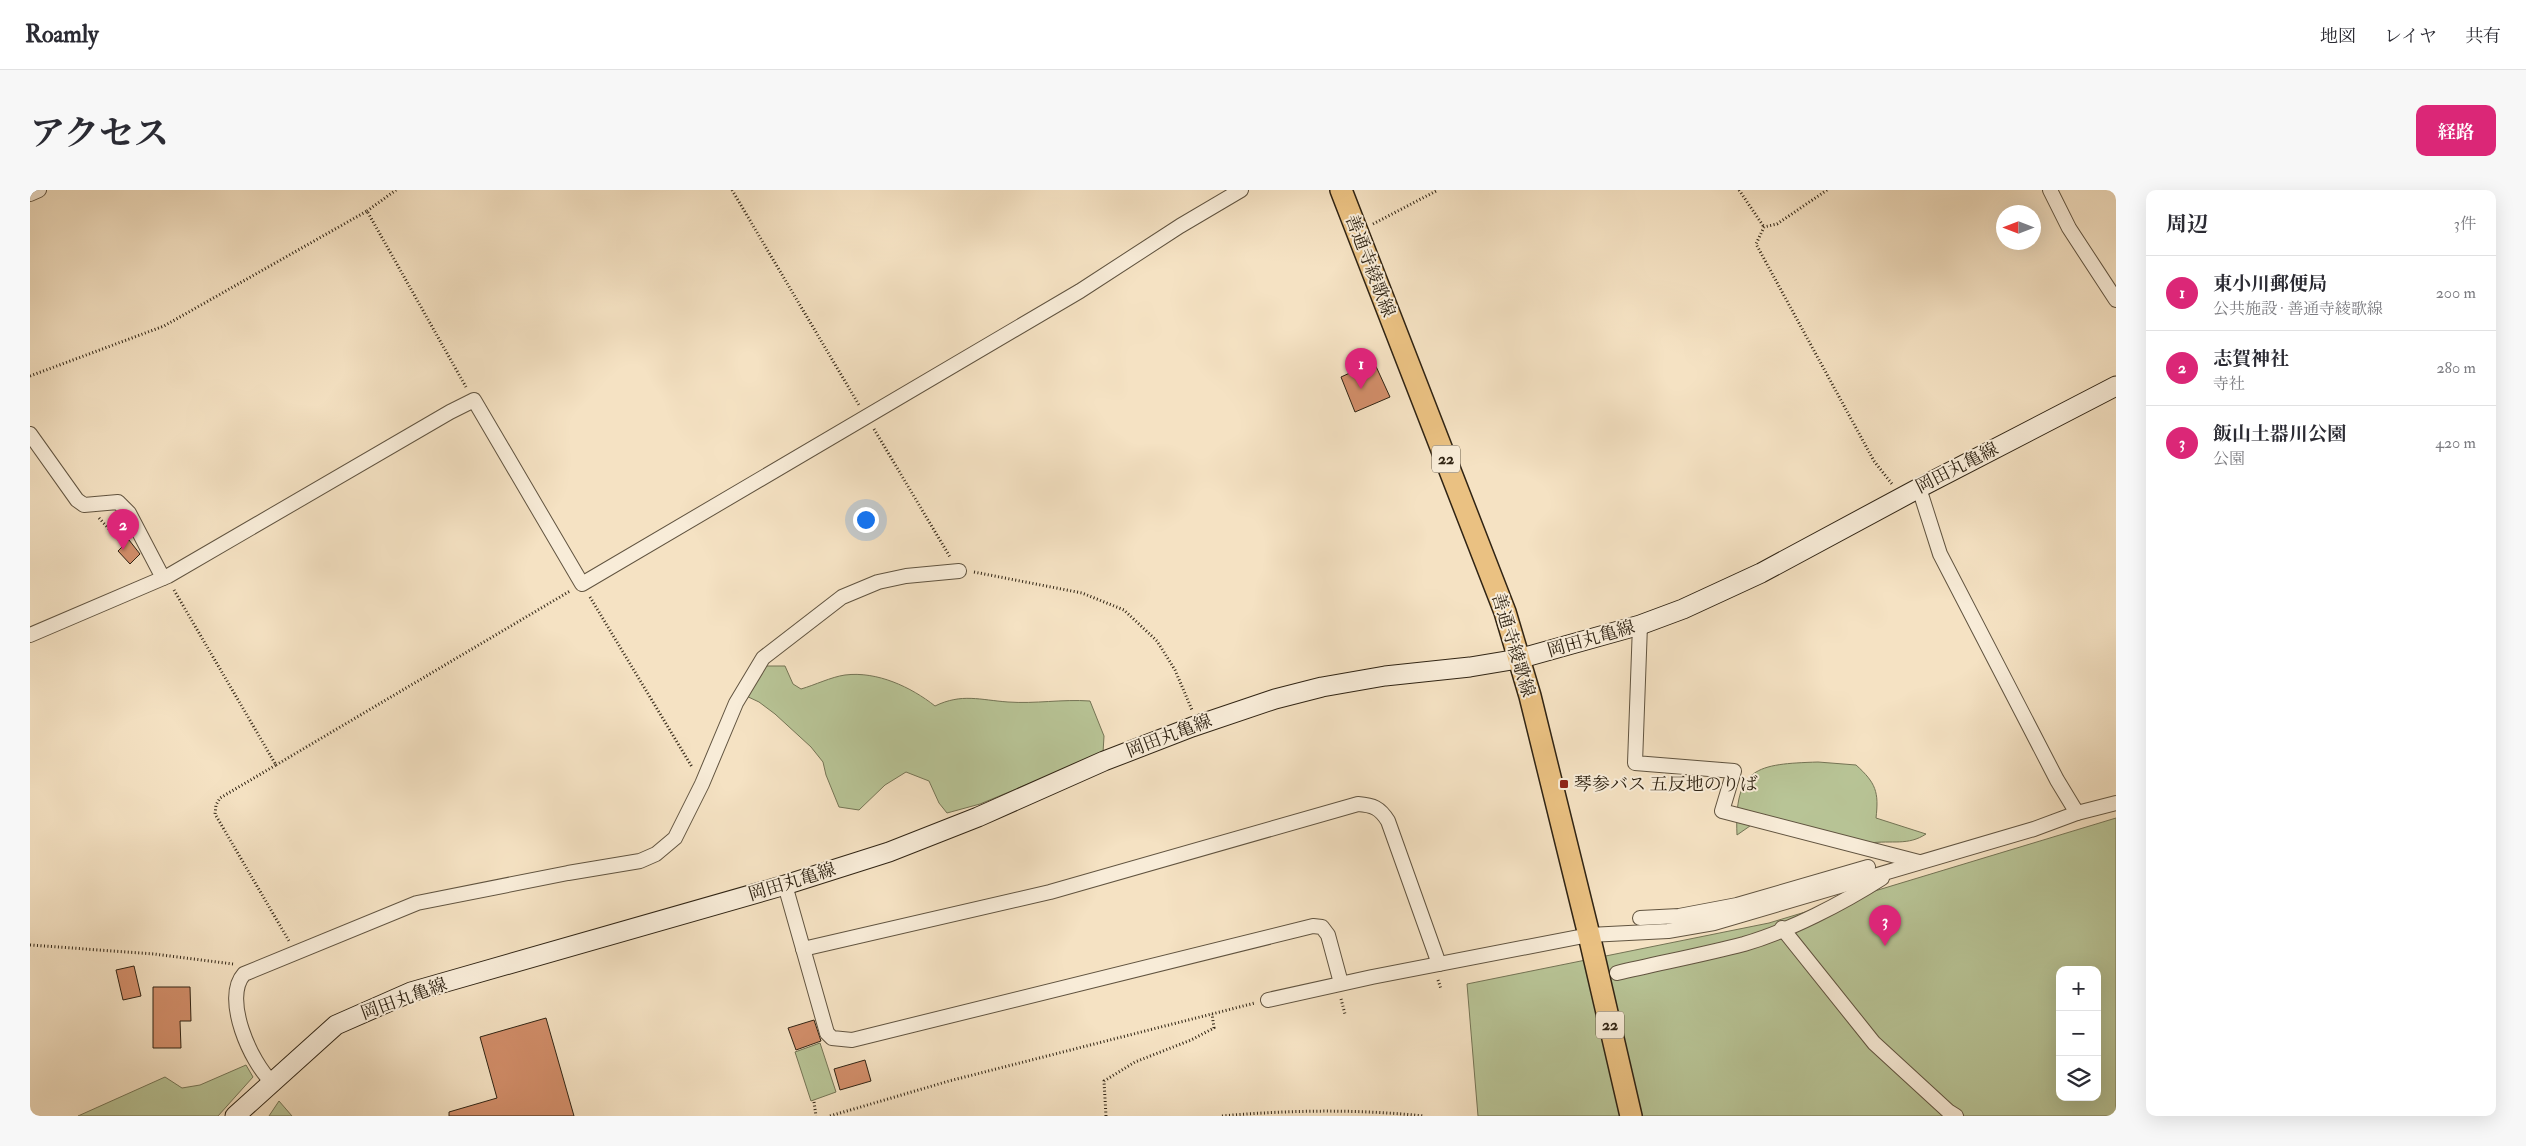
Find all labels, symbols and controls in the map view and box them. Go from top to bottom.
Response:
text: Roamly [25,19,99,50]
text: 地図 [2320,25,2356,48]
text: レイヤ [2384,25,2437,48]
text: 共有 [2465,25,2501,48]
button: 経路 [2416,105,2496,156]
text: アクセス [30,112,169,156]
north arrow [1996,205,2041,250]
street label: 善通寺綾歌線 [1340,211,1400,321]
text: 周辺 [2166,211,2208,238]
text: 3件 [2454,214,2476,234]
text: 東小川郵便局 [2213,272,2327,296]
text: 1 [2179,283,2185,303]
text: 200 m [2436,283,2476,303]
text: 公共施設 · 善通寺綾歌線 [2213,299,2383,319]
text: 志賀神社 [2213,347,2289,371]
pin: 1 [1345,348,1377,389]
text: 2 [2178,358,2186,378]
text: 280 m [2436,358,2476,378]
text: 寺社 [2213,374,2245,394]
text: 飯山土器川公園 [2213,422,2346,446]
text: 3 [2179,433,2185,453]
text: 420 m [2435,433,2476,453]
street label: 岡田丸亀線 [1912,437,2002,499]
road number: 22 [1432,445,1460,472]
text: 公園 [2213,449,2245,469]
your location [853,507,879,533]
pin: 2 [107,509,139,550]
street label: 善通寺綾歌線 [1486,590,1540,700]
street label: 岡田丸亀線 [1545,616,1637,662]
street label: 岡田丸亀線 [1123,709,1215,763]
place label: 琴参バス 五反地のりば [1574,773,1758,796]
marker: 琴参バス 五反地のりば [1558,778,1570,790]
street label: 岡田丸亀線 [746,858,838,906]
pin: 3 [1869,905,1901,946]
map controls [2056,966,2101,1101]
button: + [2056,966,2101,1011]
street label: 岡田丸亀線 [358,973,450,1025]
button: − [2056,1011,2101,1056]
road number: 22 [1596,1012,1624,1038]
button: layers [2056,1056,2101,1101]

